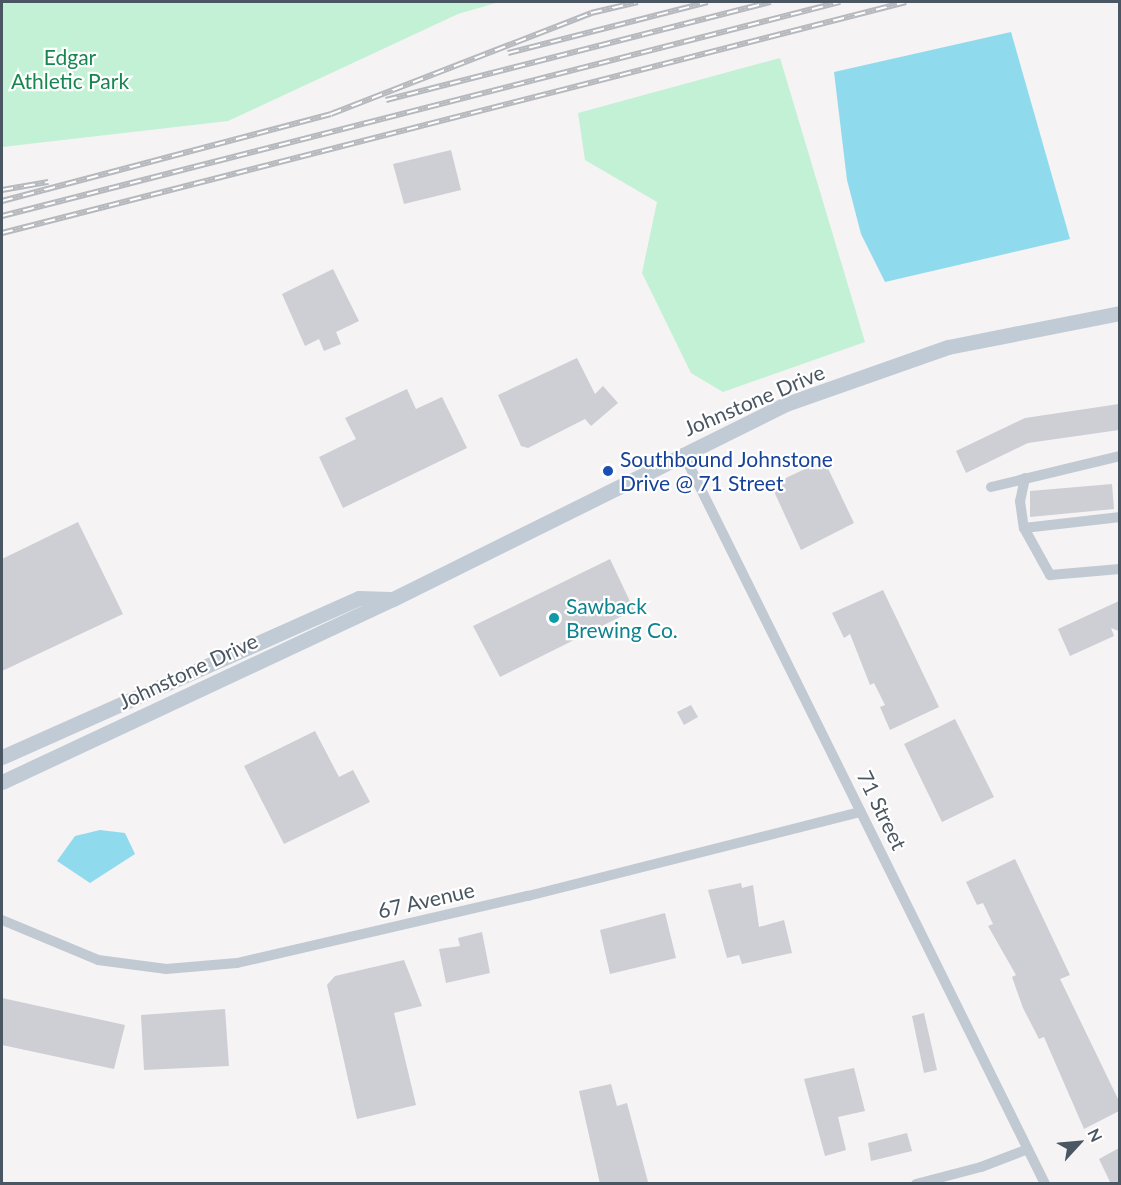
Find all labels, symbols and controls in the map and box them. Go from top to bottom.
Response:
park label: Edgar Athletic Park [11,44,129,94]
street label: Johnstone Drive [680,359,828,441]
place label: Southbound Johnstone Drive @ 71 Street [620,446,834,496]
marker: Southbound Johnstone Drive @ 71 Street [601,464,615,478]
place label: Sawback Brewing Co. [566,593,678,643]
marker: Sawback Brewing Co. [547,611,561,625]
street label: Johnstone Drive [114,628,262,714]
street label: 71 Street [852,766,912,854]
street label: 67 Avenue [375,877,477,923]
north arrow [1049,1113,1109,1173]
text: N [1084,1125,1107,1145]

